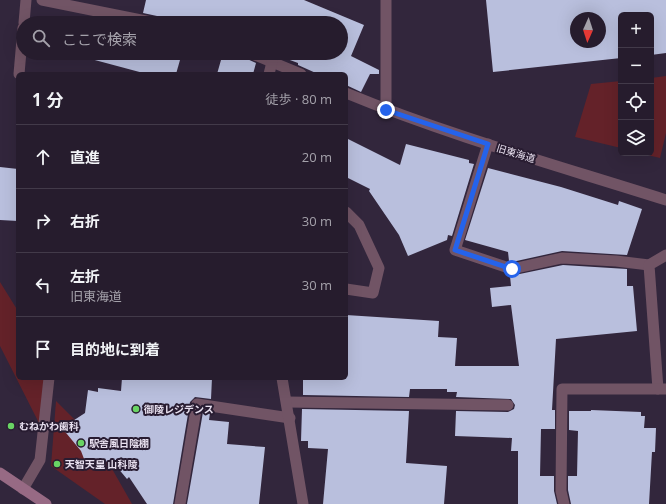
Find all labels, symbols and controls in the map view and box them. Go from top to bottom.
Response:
north arrow [570,12,606,48]
map controls [618,12,654,156]
button: + [618,12,654,48]
search box [16,16,348,60]
icon: search [30,27,52,49]
text: ここで検索 [62,29,137,49]
button: − [618,48,654,84]
button: locate [618,84,654,120]
text: 1 分 [32,88,63,111]
text: 徒歩 · 80 m [266,90,332,108]
route end [377,101,395,119]
button: layers [618,120,654,156]
street label: 旧東海道 [495,140,537,166]
icon: ahead [32,146,54,168]
text: 直進 [70,147,100,167]
text: 20 m [302,148,332,166]
icon: right [32,210,54,232]
text: 右折 [70,211,100,231]
text: 30 m [302,212,332,230]
route start [503,260,521,278]
text: 左折 [70,266,100,286]
icon: left [32,274,54,296]
text: 30 m [302,276,332,294]
text: 旧東海道 [70,287,122,305]
icon: arrive [32,338,54,360]
text: 目的地に到着 [70,339,160,359]
place label: 御陵レジデンス [143,402,214,416]
marker: 御陵レジデンス [131,404,141,414]
place label: むねかわ歯科 [19,419,79,433]
marker: むねかわ歯科 [6,421,16,431]
place label: 駅舎風日陰棚 [89,436,149,450]
marker: 駅舎風日陰棚 [76,438,86,448]
place label: 天智天皇 山科陵 [65,457,138,471]
marker: 天智天皇 山科陵 [52,459,62,469]

